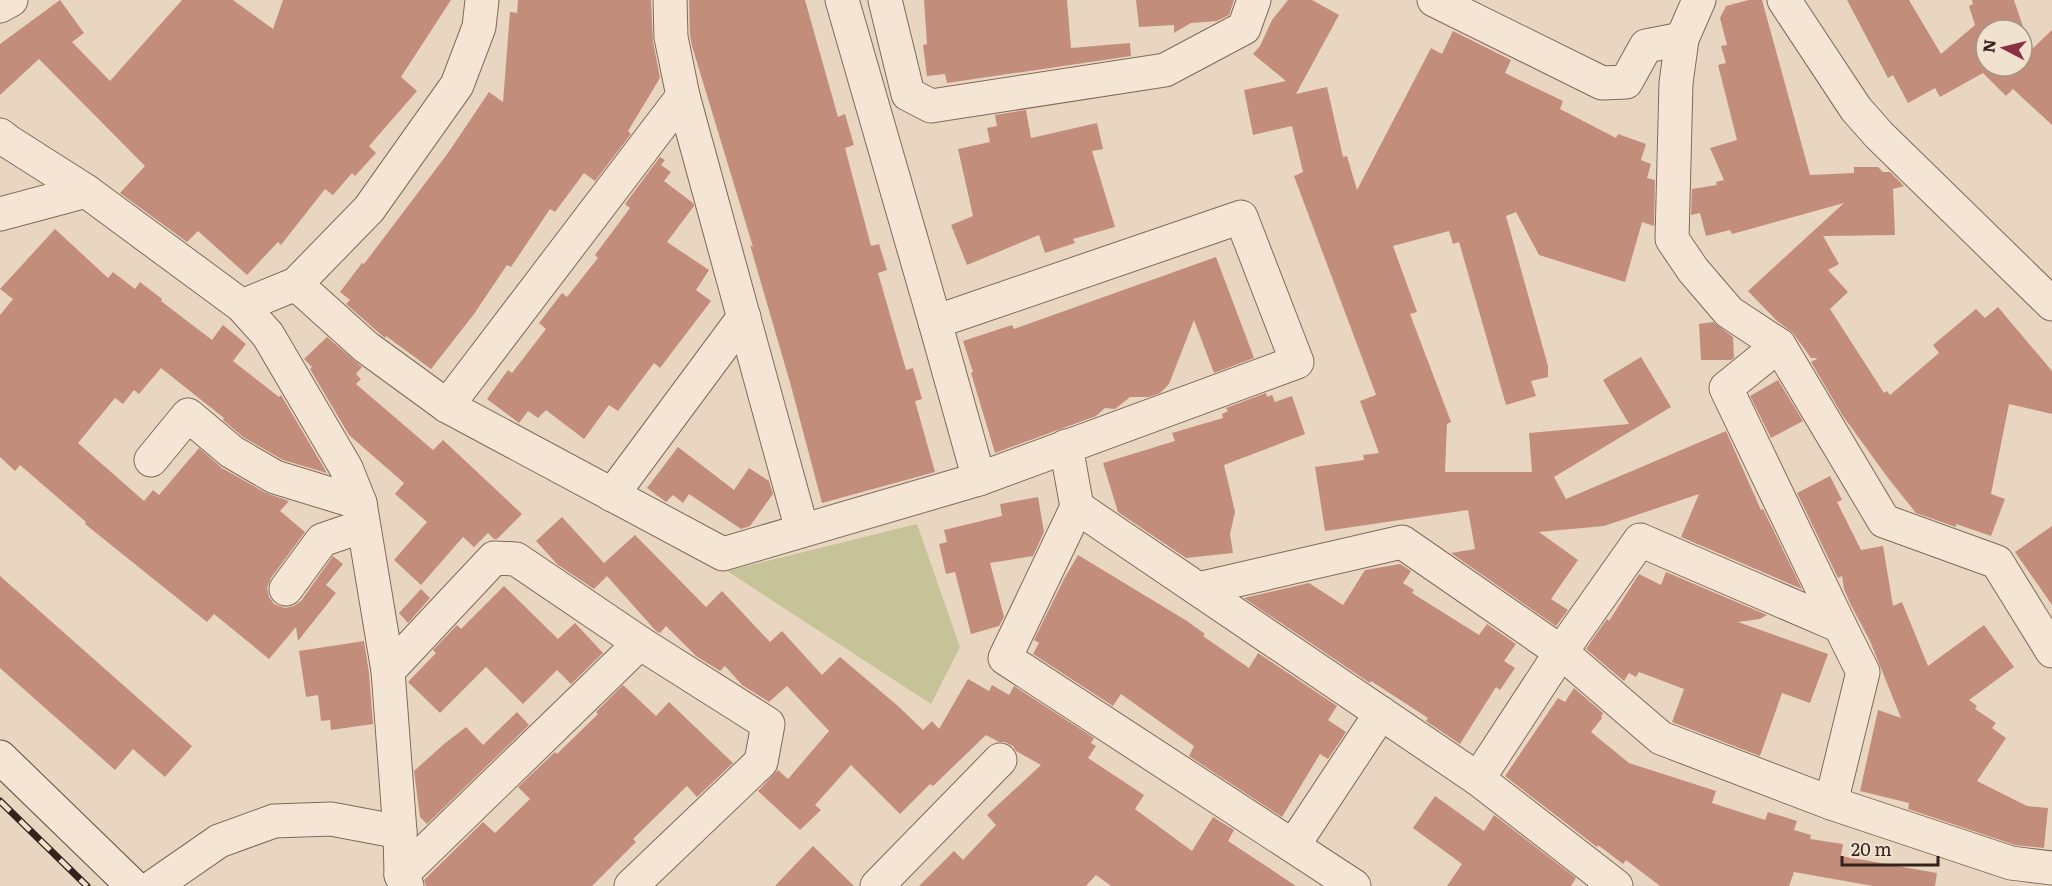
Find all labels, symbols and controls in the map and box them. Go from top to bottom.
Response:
north arrow [1974,18,2034,78]
text: N [1975,38,2001,54]
scale bar [1842,829,1938,867]
text: 20 m [1851,835,1892,862]

